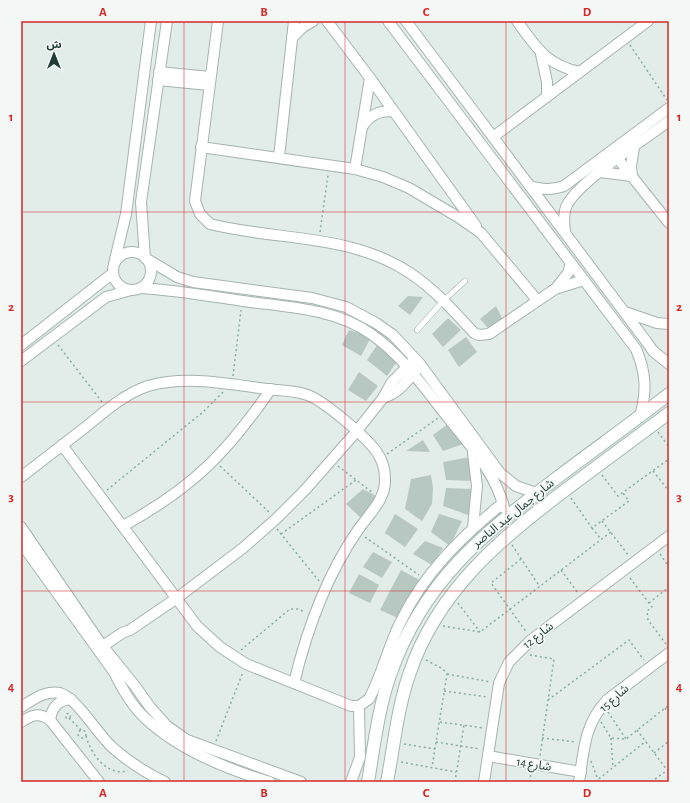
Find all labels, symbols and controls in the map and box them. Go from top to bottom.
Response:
text: A [99,6,107,19]
text: B [260,6,268,19]
text: C [423,6,430,19]
text: D [583,6,592,19]
north arrow [34,34,74,74]
text: ش [46,39,62,51]
text: 1 [9,111,13,124]
text: 1 [677,111,681,124]
text: 2 [8,301,14,314]
text: 2 [676,301,682,314]
street label: شارع جمال عبد الناصر [469,477,558,552]
text: 3 [8,491,14,504]
text: 3 [676,491,682,504]
street label: شارع 12 [521,620,557,653]
text: 4 [8,681,15,694]
text: 4 [676,681,683,694]
street label: شارع 15 [597,682,633,716]
street label: شارع 14 [515,755,552,776]
text: A [99,787,107,800]
text: B [260,787,268,800]
text: C [423,787,430,800]
text: D [583,787,592,800]

